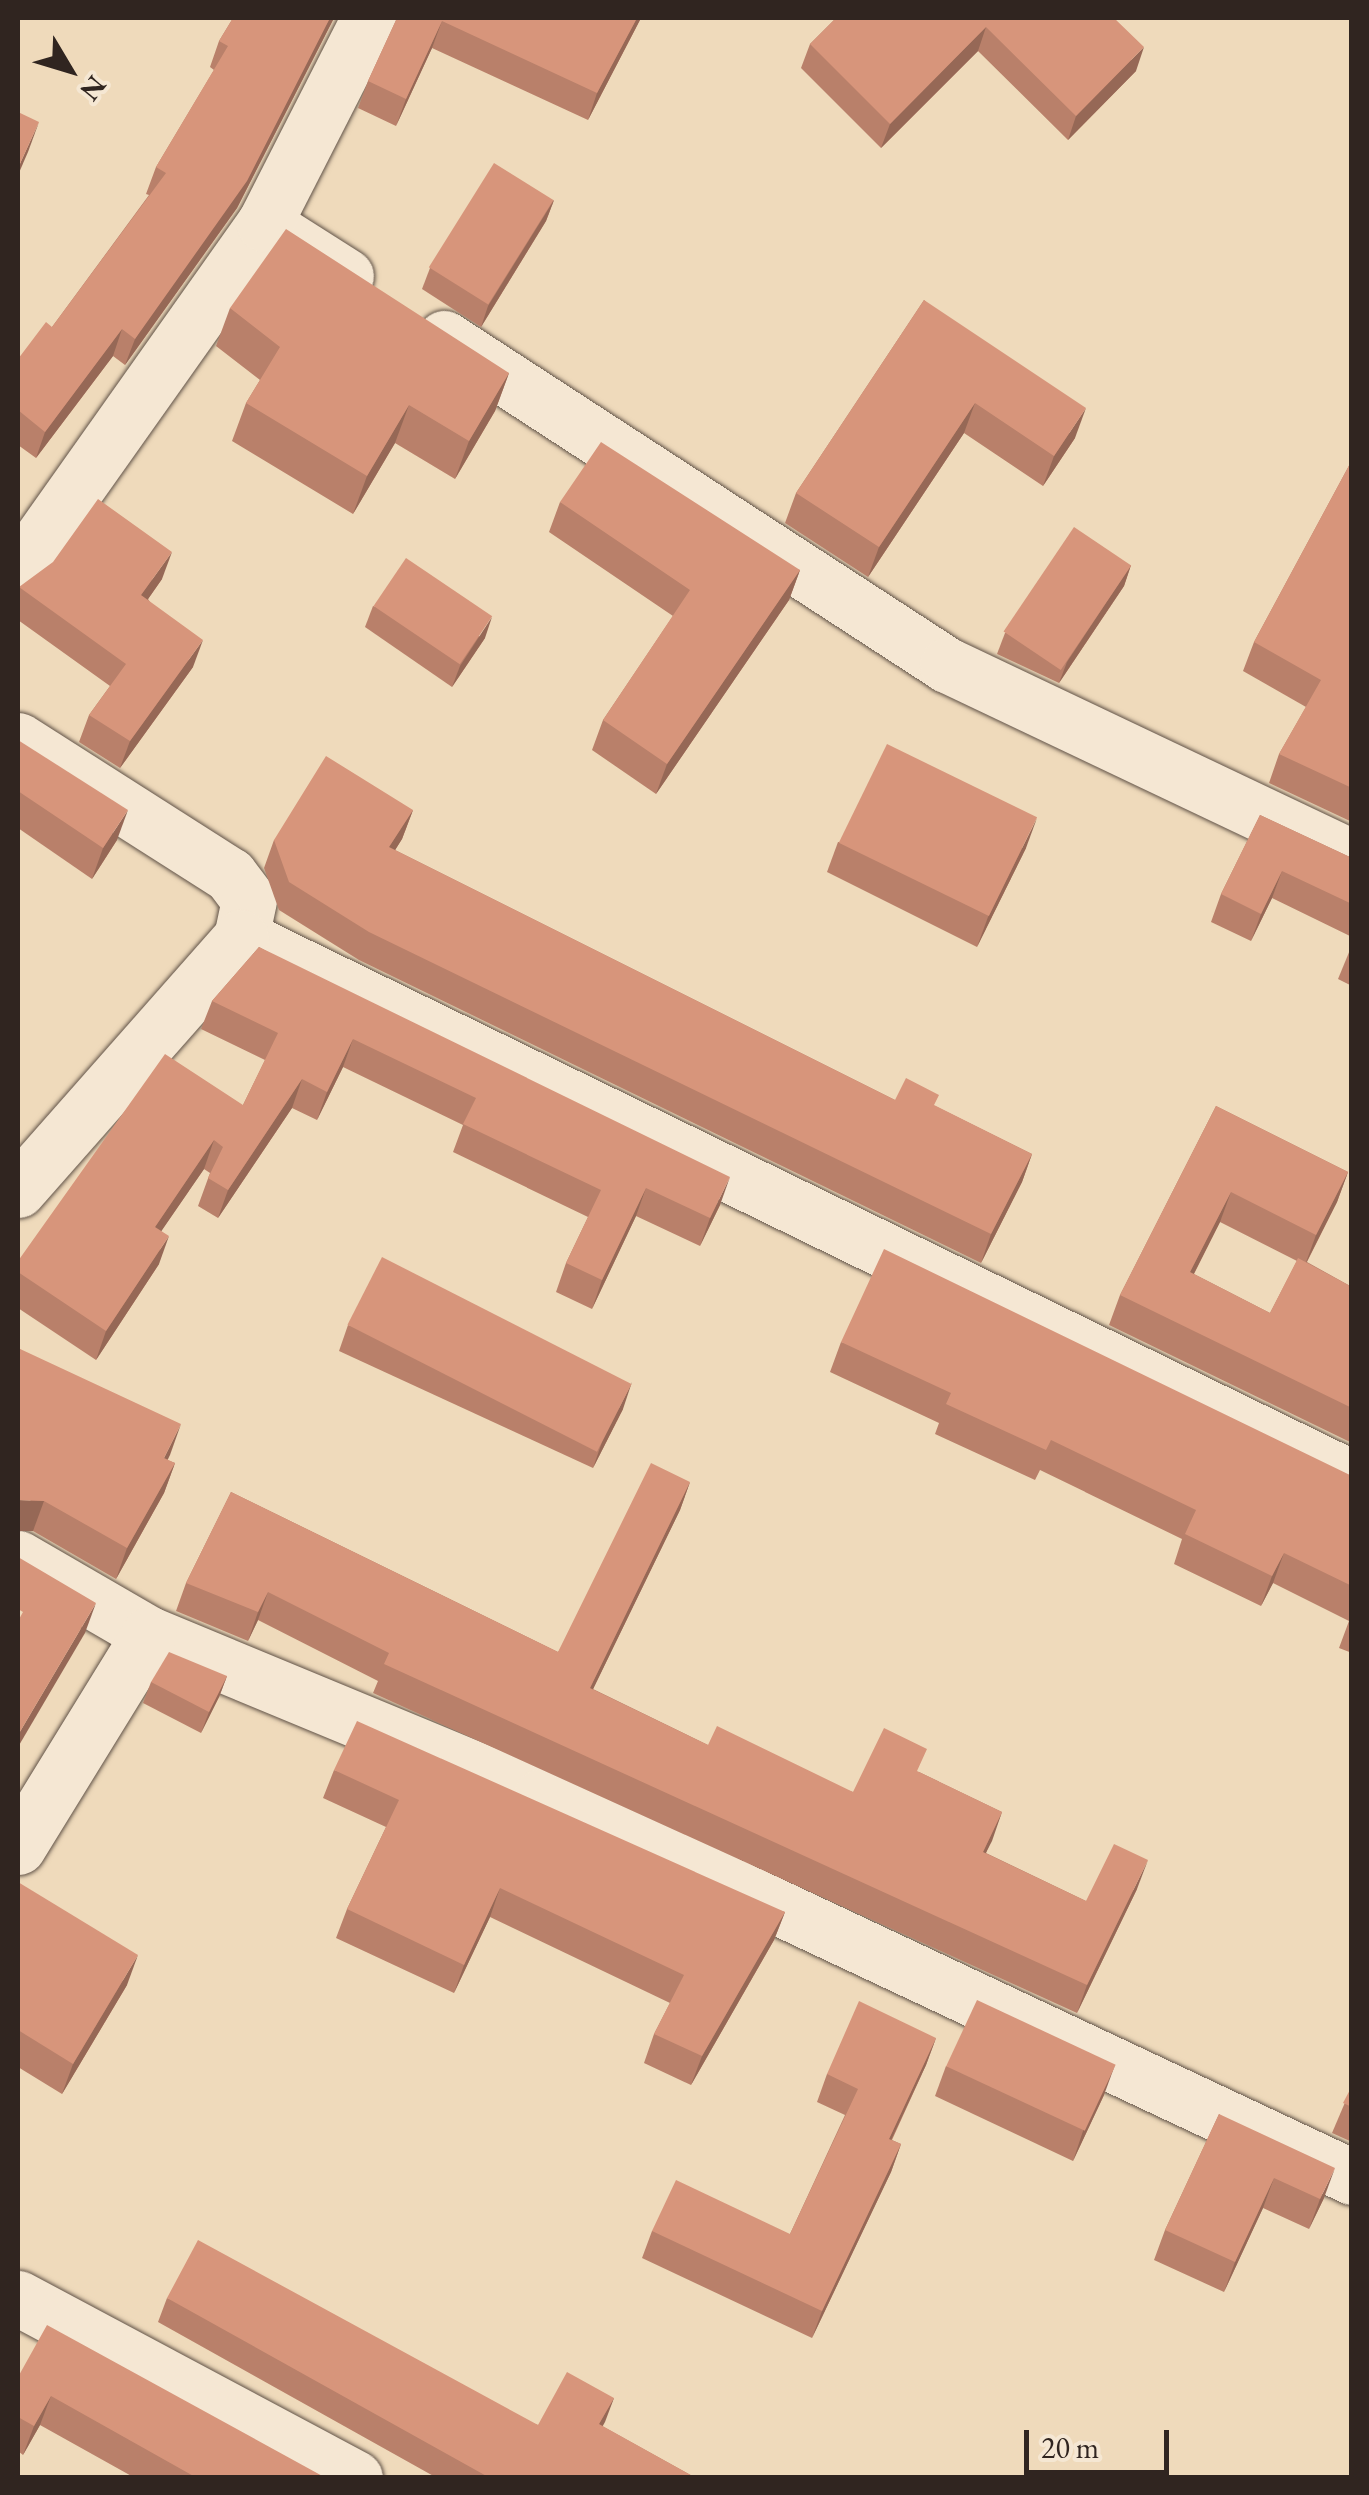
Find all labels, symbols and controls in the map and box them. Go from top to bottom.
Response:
north arrow [20,20,120,120]
text: N [72,68,115,108]
scale bar [1029,2410,1174,2472]
text: 20 m [1041,2428,1099,2467]

